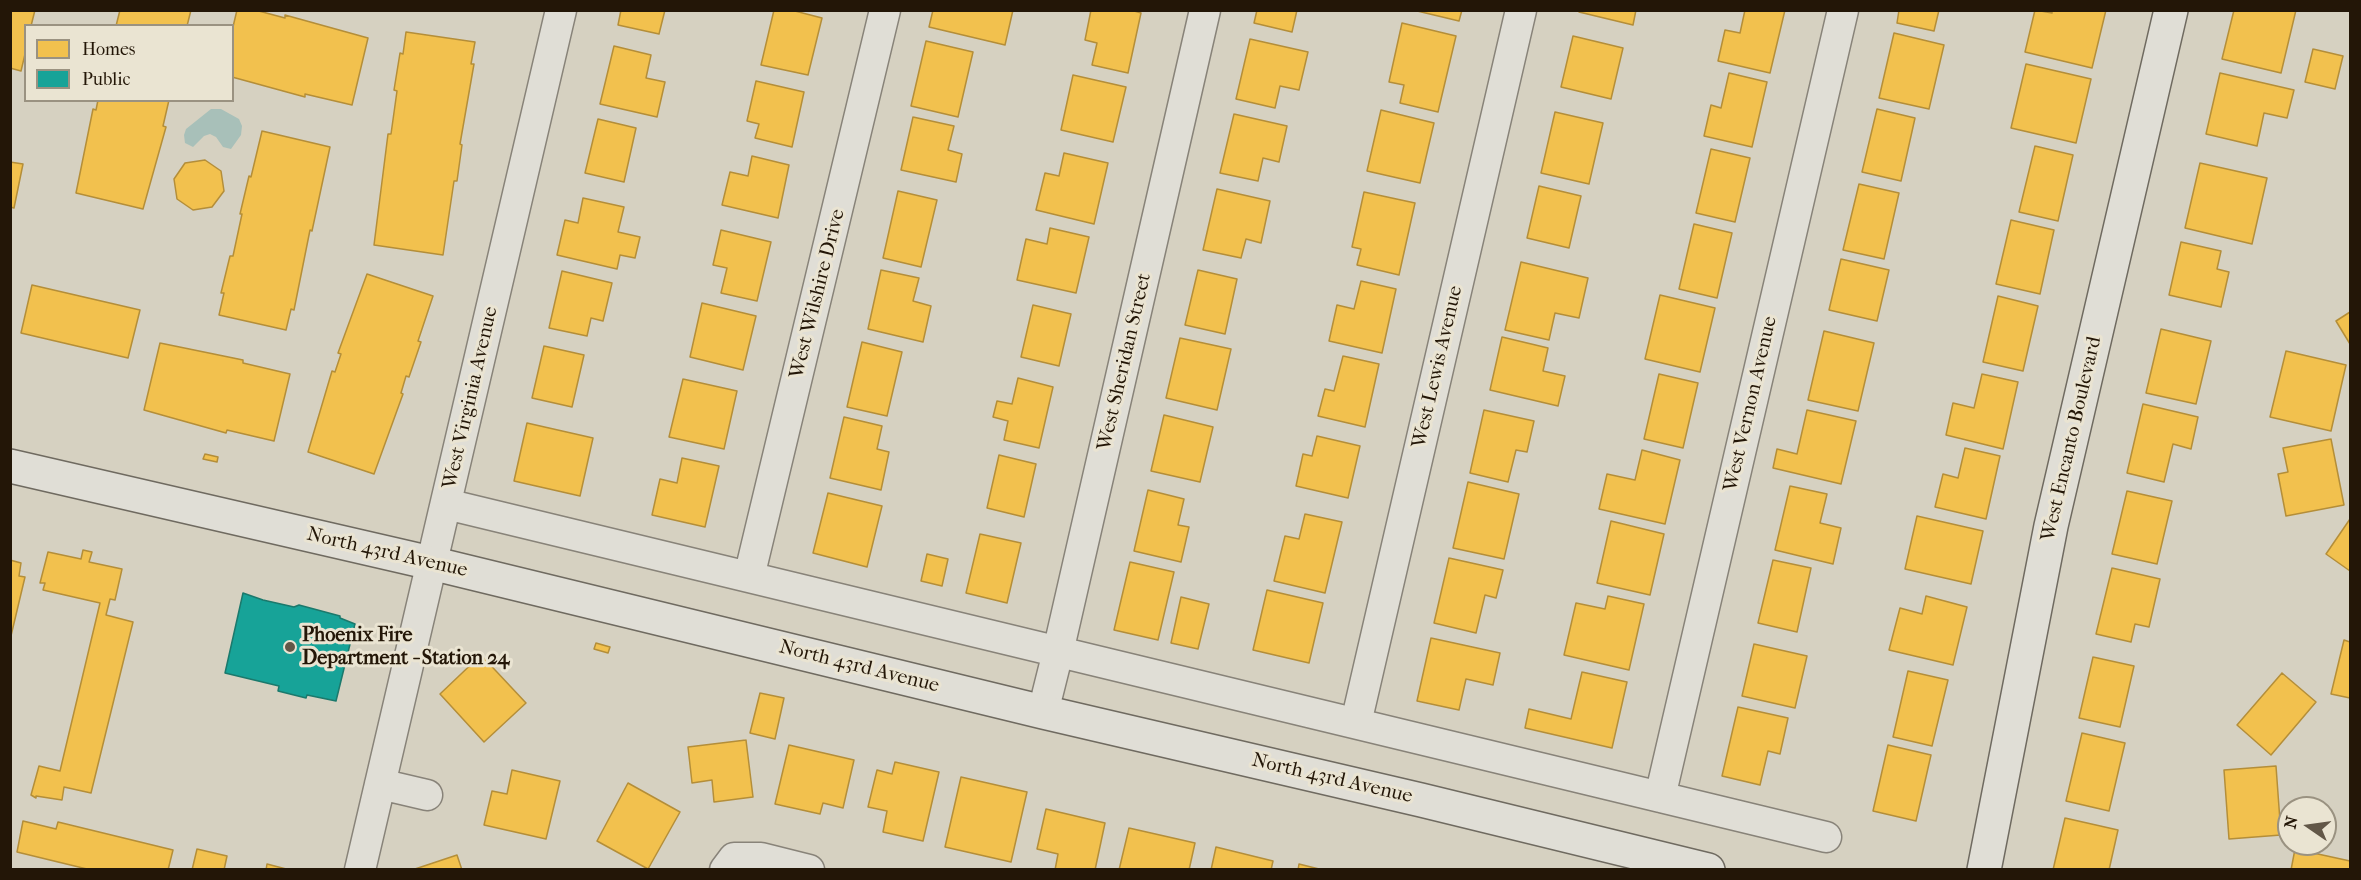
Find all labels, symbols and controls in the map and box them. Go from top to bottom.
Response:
legend [24,24,234,102]
text: Homes [82,39,136,60]
text: Public [82,69,130,90]
street label: West Wilshire Drive [785,207,851,381]
street label: West Sheridan Street [1093,271,1157,453]
street label: West Lewis Avenue [1408,283,1468,451]
street label: West Virginia Avenue [438,304,504,492]
street label: West Vernon Avenue [1719,314,1783,494]
street label: West Encanto Boulevard [2037,334,2107,544]
street label: North 43rd Avenue [304,523,470,583]
place label: Phoenix Fire Department - Station 24 [302,624,509,671]
street label: North 43rd Avenue [776,636,942,698]
marker: Phoenix Fire Department - Station 24 [283,640,297,654]
street label: North 43rd Avenue [1249,749,1415,809]
north arrow [2277,796,2337,856]
text: N [2280,814,2302,830]

